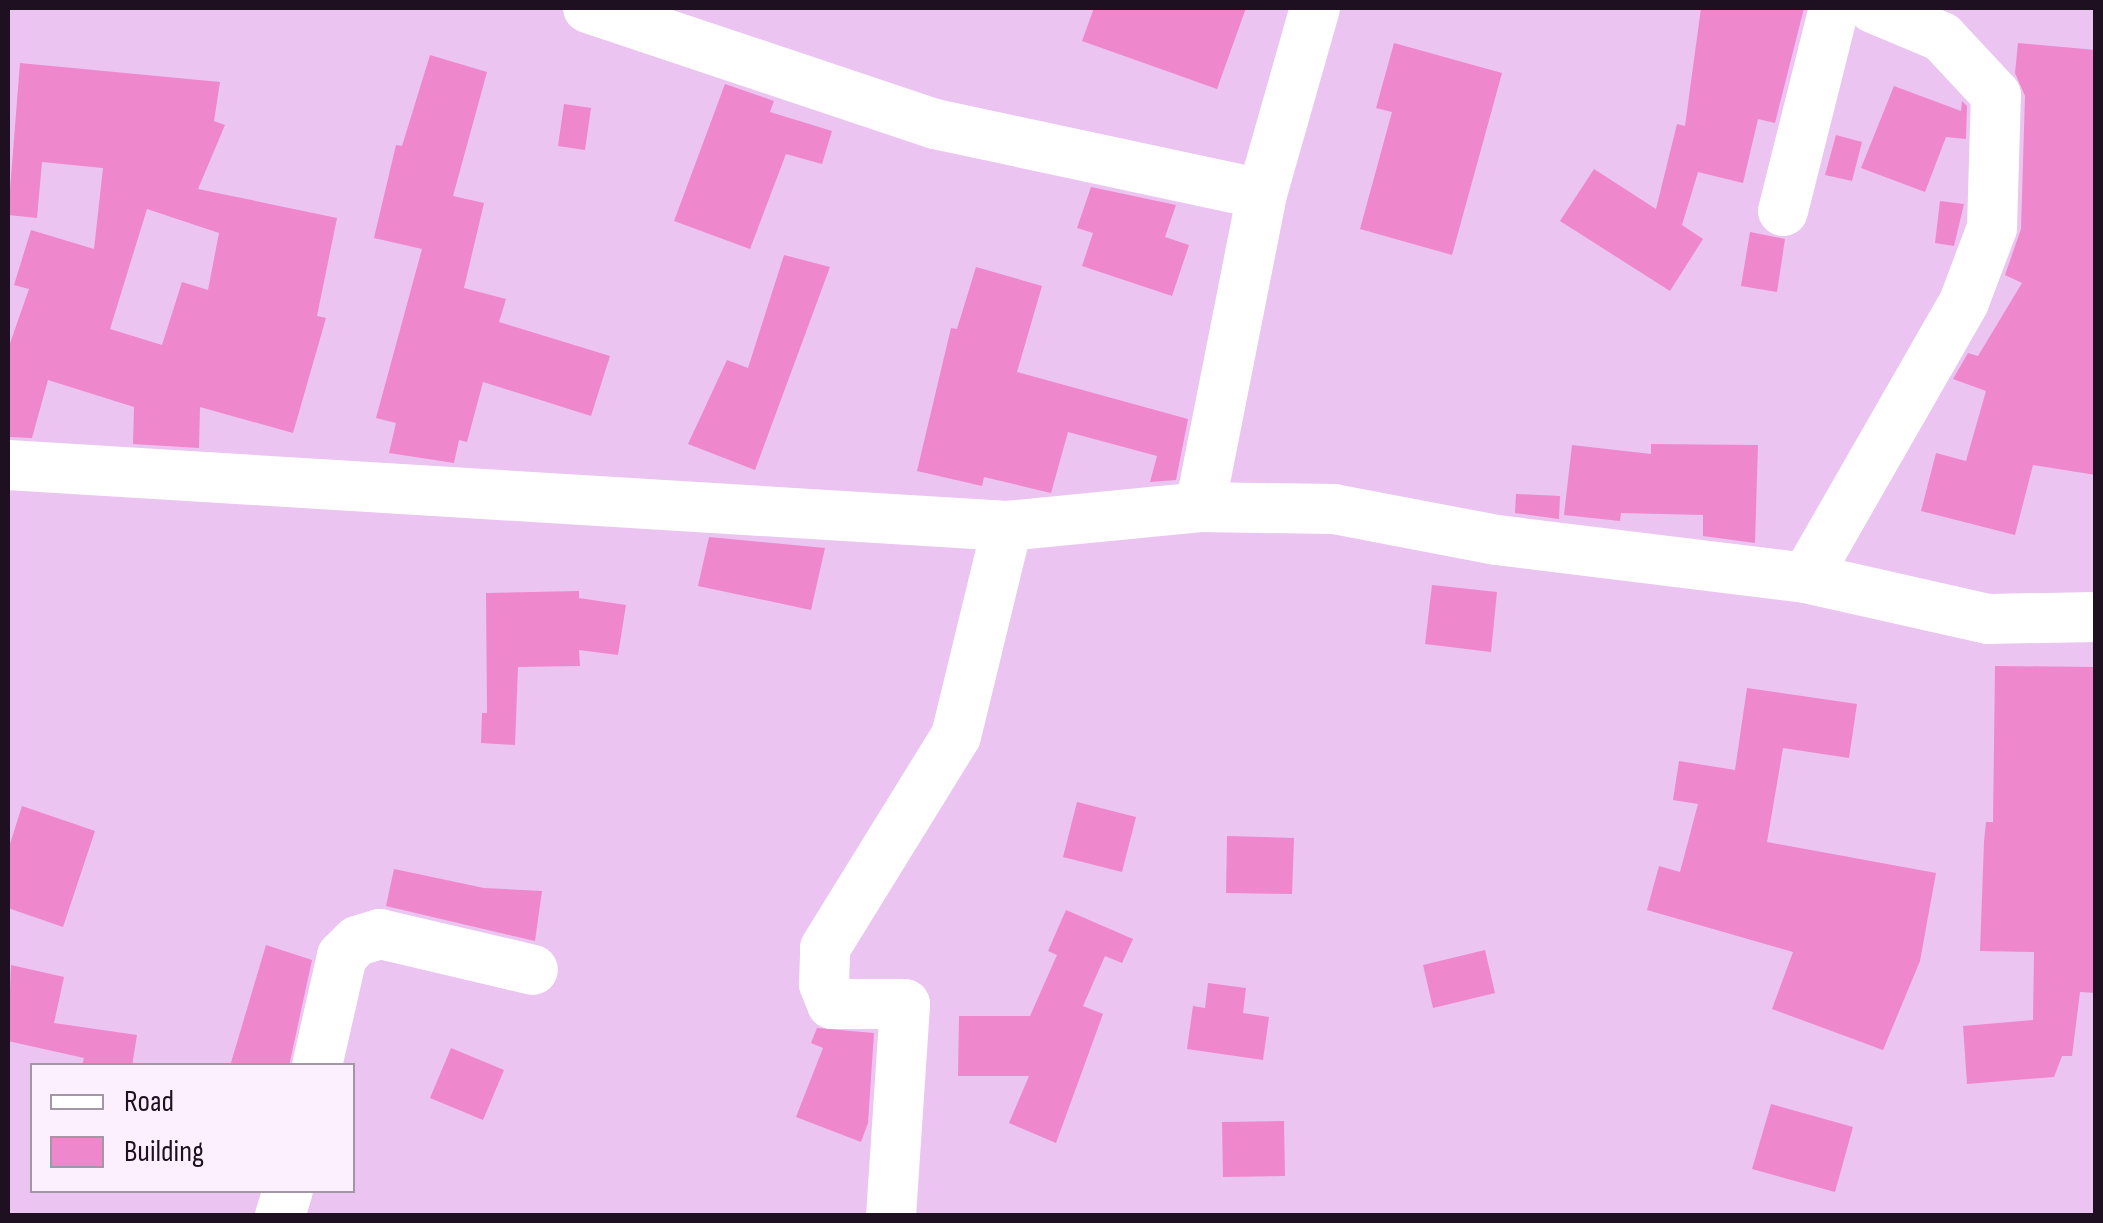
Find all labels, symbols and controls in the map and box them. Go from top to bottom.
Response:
legend [30,1063,355,1193]
text: Road [124,1084,174,1120]
text: Building [124,1134,204,1170]

